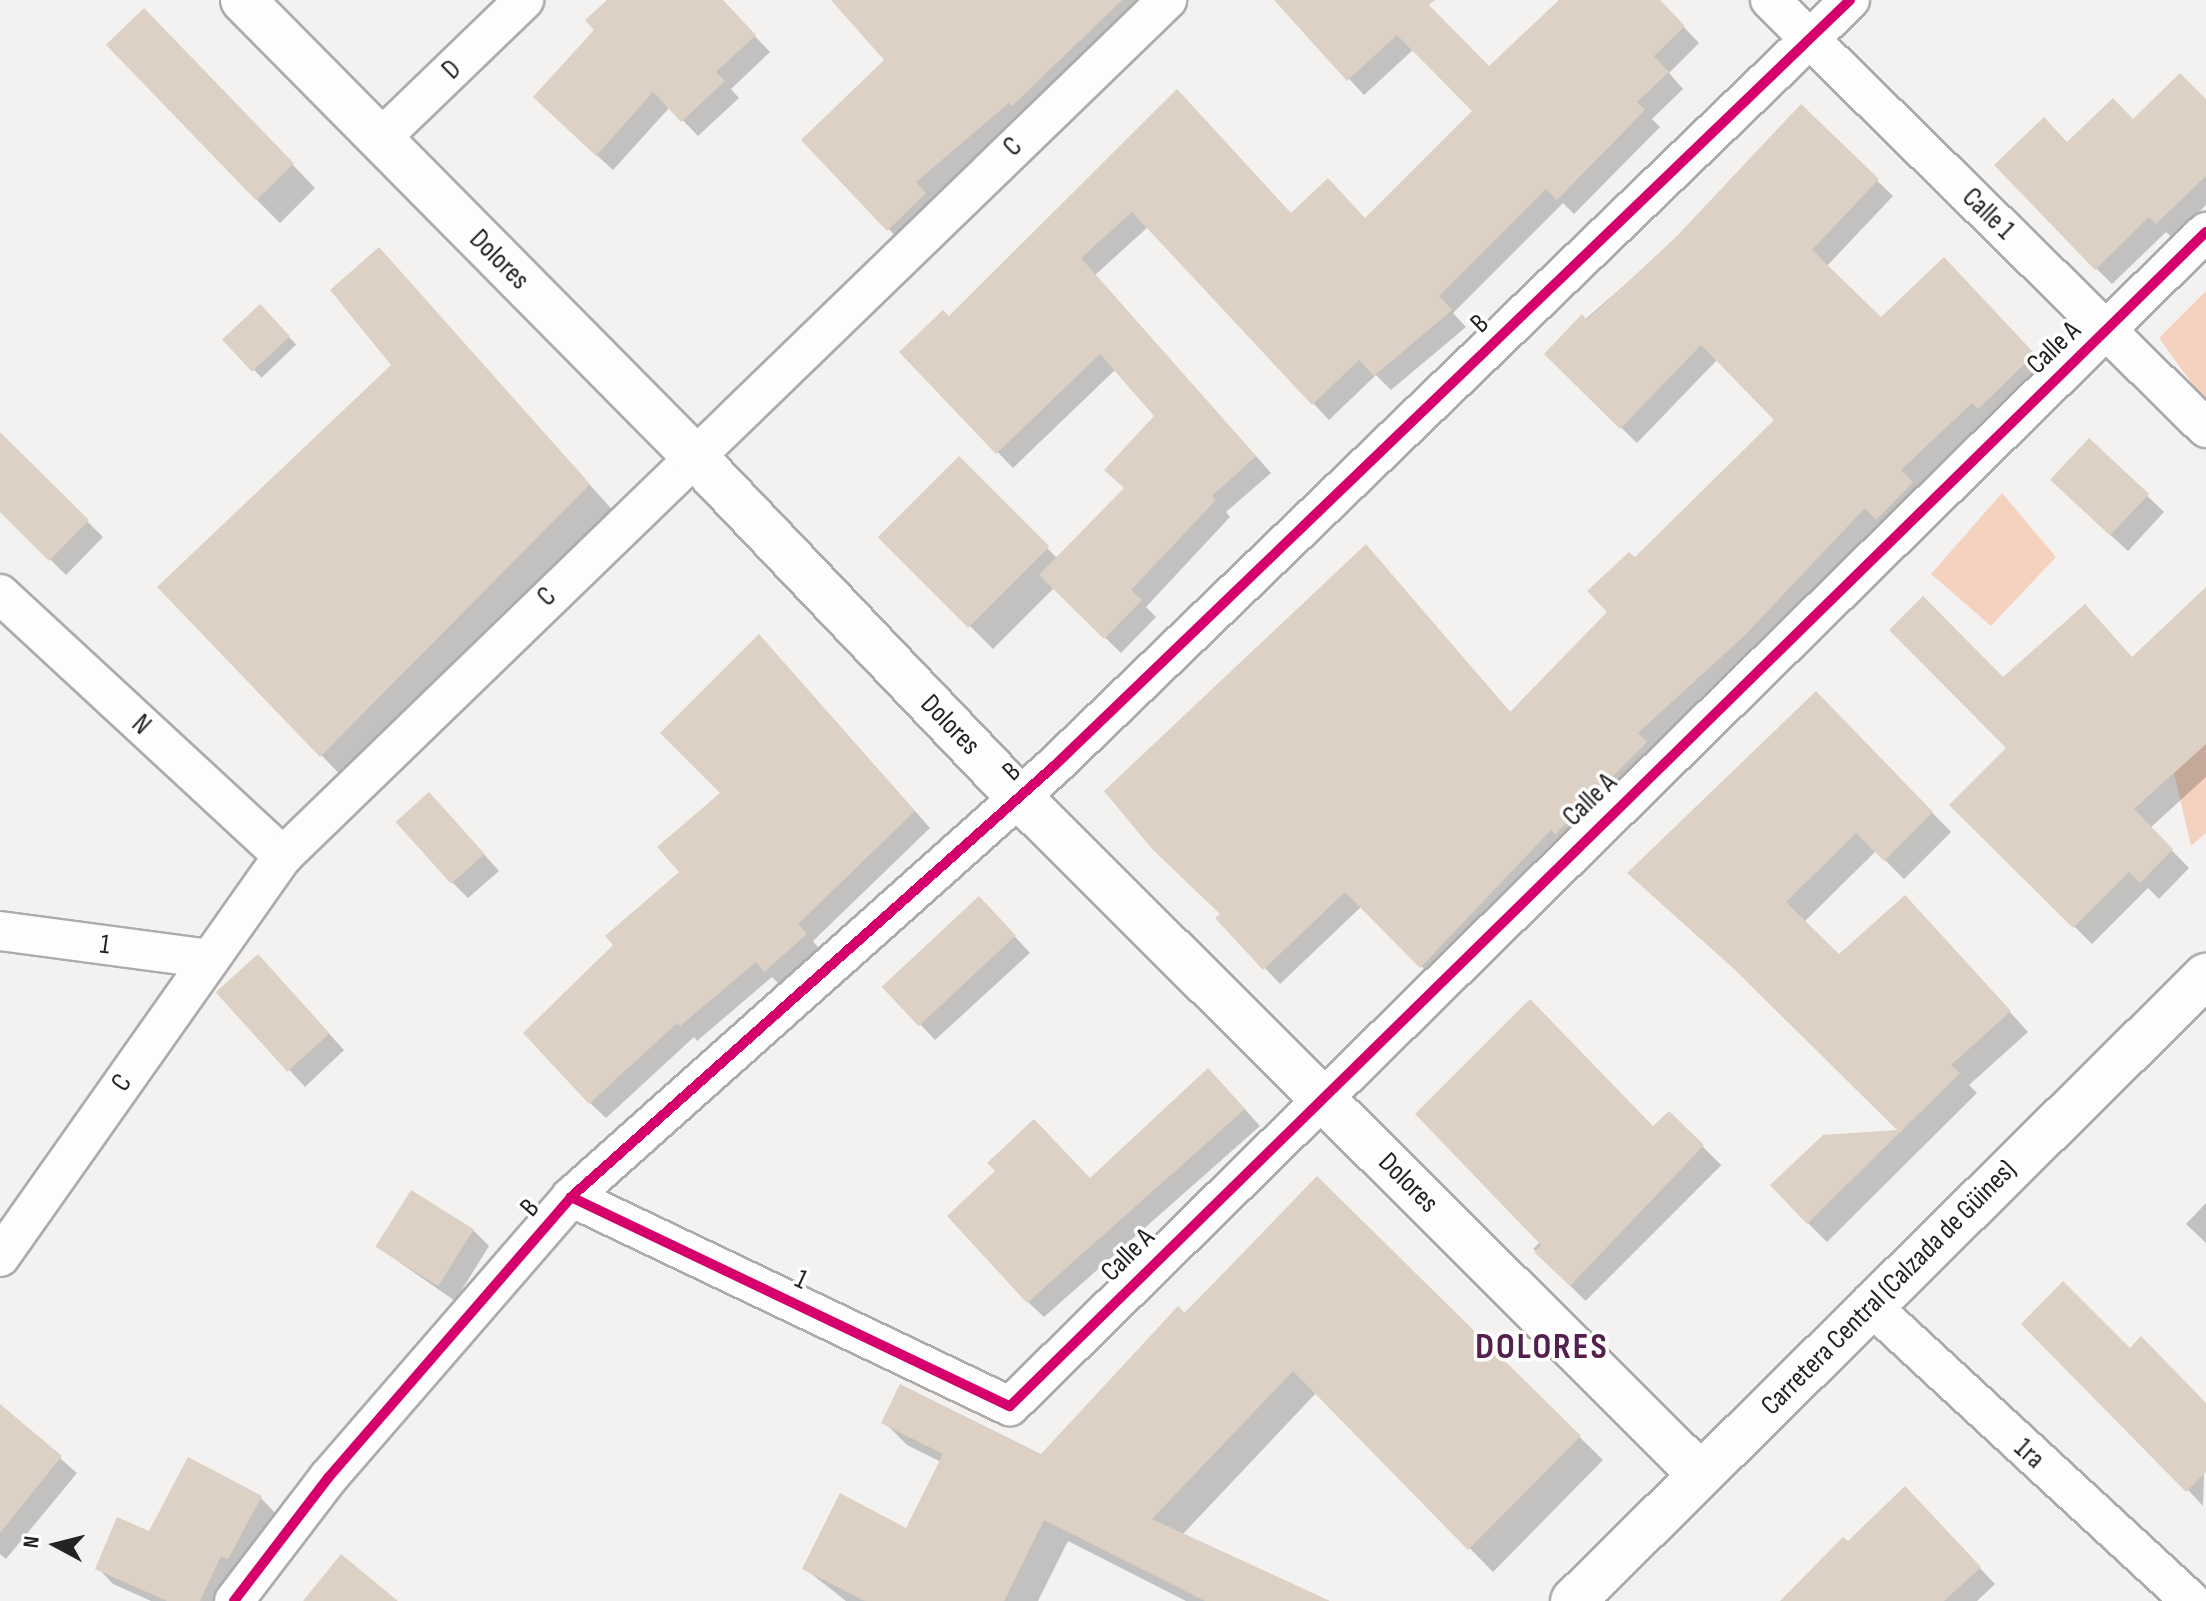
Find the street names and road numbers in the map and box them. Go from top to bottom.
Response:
street label: D [435,53,469,87]
street label: C [996,130,1030,164]
street label: Calle 1 [1955,181,2021,247]
street label: Dolores [462,223,536,297]
street label: B [1464,308,1496,340]
street label: Calle A [2020,314,2088,382]
street label: C [530,580,564,614]
street label: Dolores [913,688,987,762]
street label: N [124,708,158,742]
street label: B [996,755,1028,789]
street label: Calle A [1556,766,1624,834]
street label: 1 [98,928,112,962]
street label: C [104,1068,140,1098]
street label: Dolores [1371,1146,1445,1220]
street label: Carretera Central (Calzada de Güines) [1754,1153,2024,1423]
street label: B [513,1192,547,1224]
street label: Calle A [1094,1221,1162,1289]
street label: 1 [789,1263,813,1297]
street label: 1ra [2007,1432,2051,1476]

